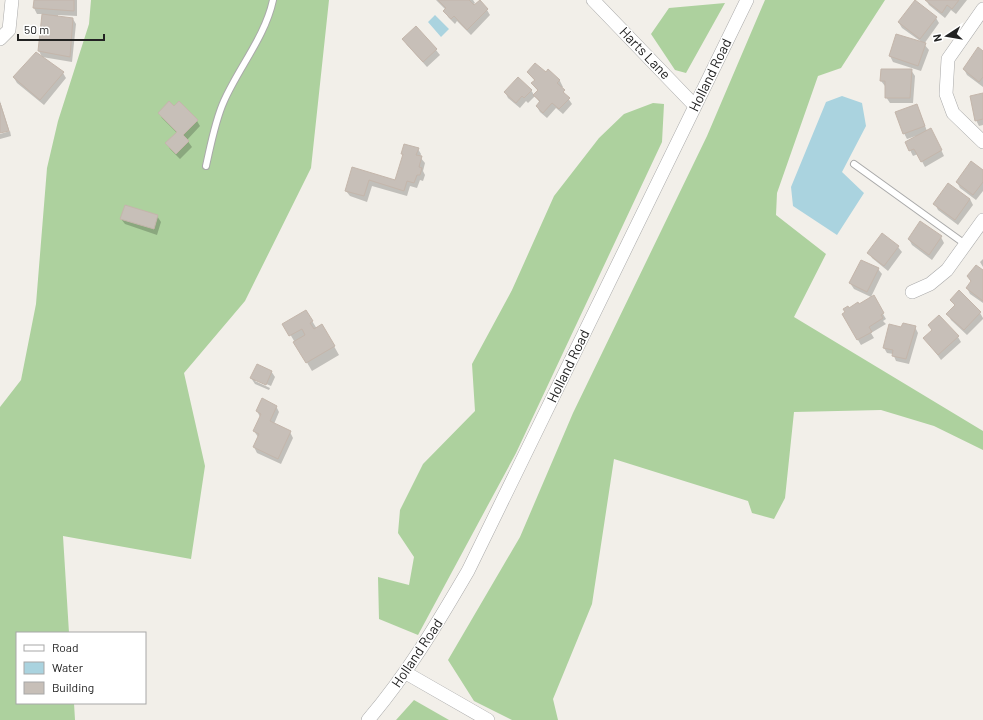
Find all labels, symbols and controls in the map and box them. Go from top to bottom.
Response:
scale bar [18,16,104,42]
north arrow [927,16,967,56]
text: 50 m [24,22,49,36]
street label: Harts Lane [616,23,674,82]
text: N [930,33,944,43]
street label: Holland Road [685,35,735,114]
street label: Holland Road [543,326,593,405]
street label: Holland Road [387,615,446,690]
legend [16,632,146,704]
text: Road [52,640,79,654]
text: Water [52,660,84,674]
text: Building [52,680,94,694]

